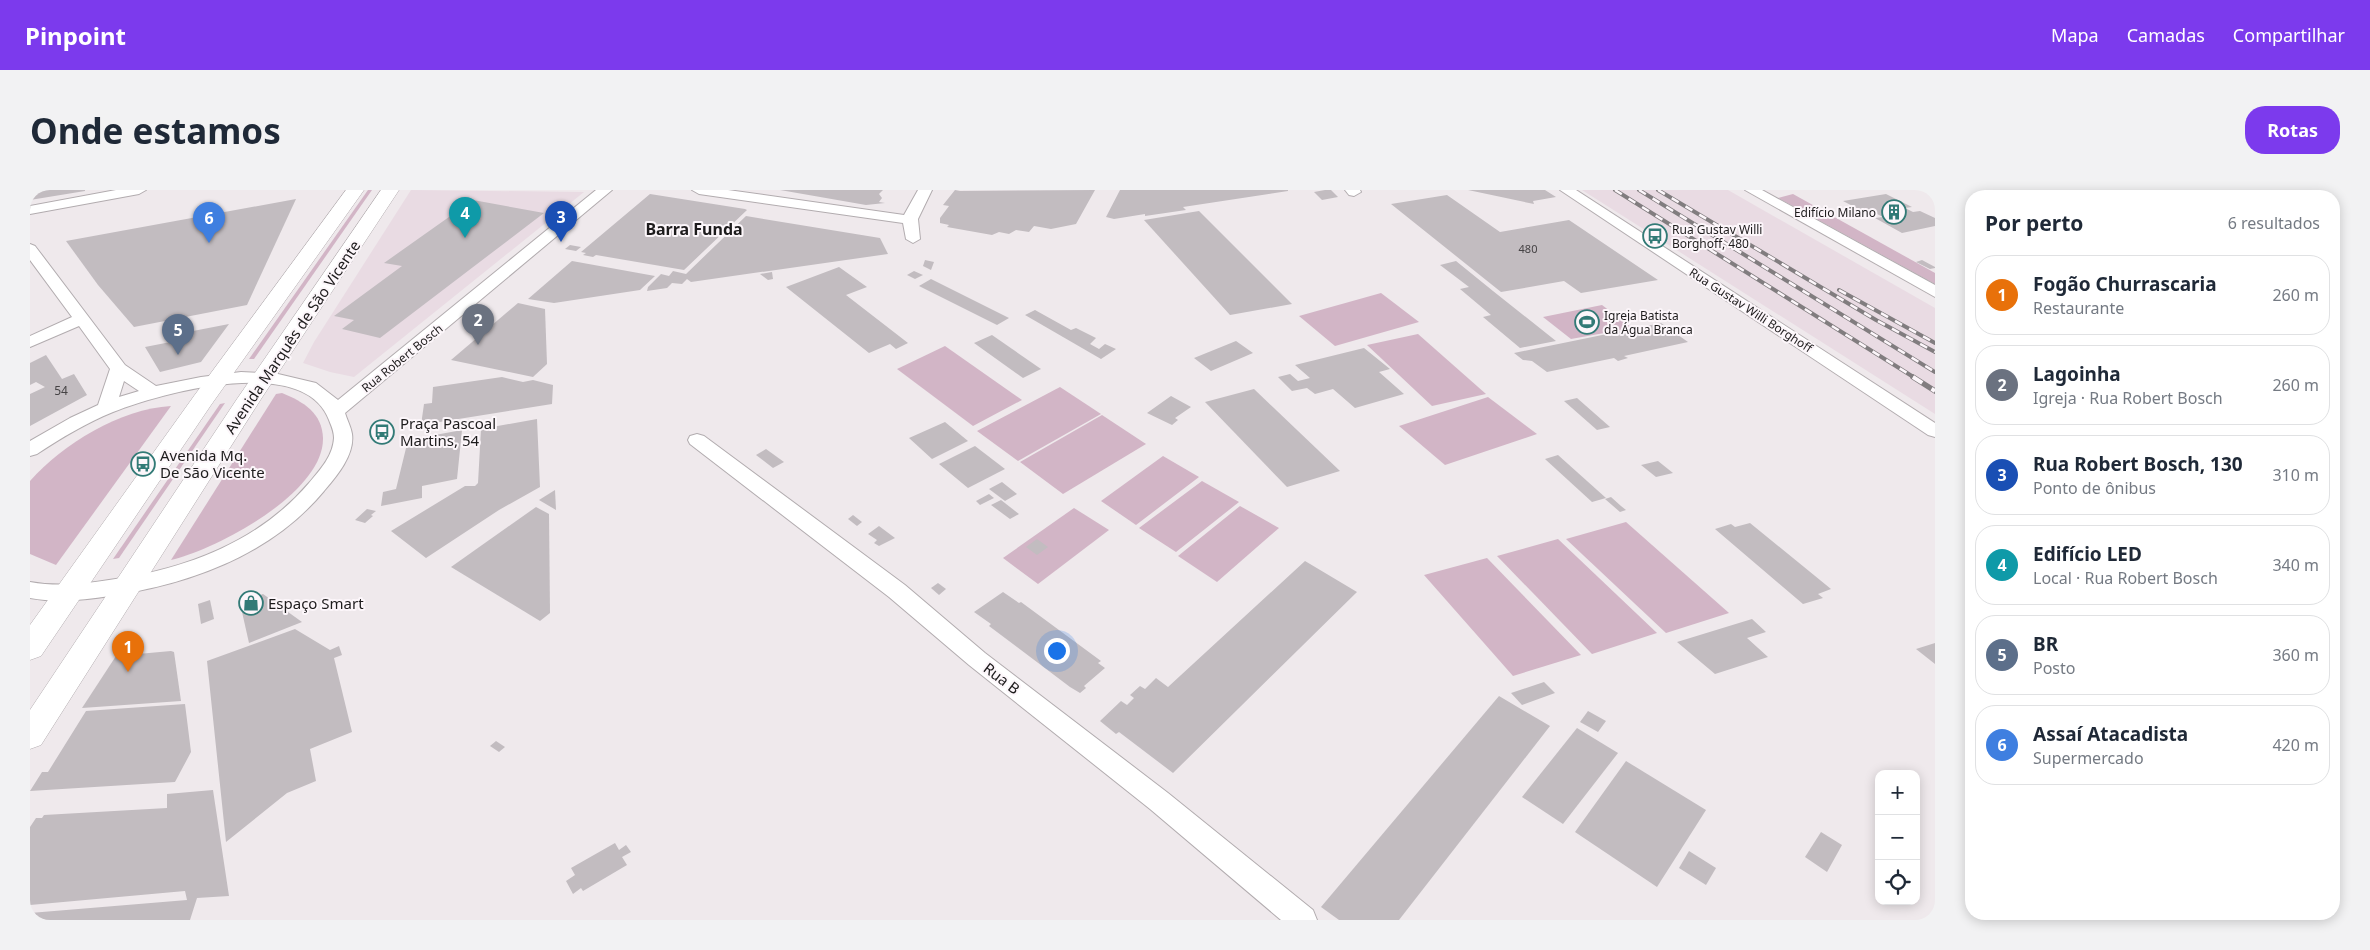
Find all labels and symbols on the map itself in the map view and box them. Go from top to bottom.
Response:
pin: 4 [449,197,481,238]
building icon: Edifício Milano [1881,199,1907,225]
pin: 3 [545,201,577,242]
pin: 6 [193,202,225,243]
place label: Edifício Milano [1794,204,1876,221]
district label: Barra Funda [645,218,743,240]
place label: Rua Gustav Willi Borghoff, 480 [1672,221,1762,252]
bus stop icon: Rua Gustav Willi Borghoff, 480 [1642,223,1668,249]
street label: Avenida Marquês de São Vicente [220,236,364,438]
house number: 480 [1519,241,1537,256]
street label: Rua Gustav Willi Borghoff [1686,264,1817,357]
pin: 2 [462,304,494,345]
place label: Igreja Batista da Água Branca [1604,307,1693,338]
sports icon: Igreja Batista da Água Branca [1574,309,1600,335]
pin: 5 [162,314,194,355]
street label: Rua Robert Bosch [358,320,446,396]
house number: 54 [54,382,68,399]
place label: Praça Pascoal Martins, 54 [400,413,496,450]
bus stop icon: Praça Pascoal Martins, 54 [369,419,395,445]
place label: Avenida Mq. De São Vicente [160,445,265,482]
bus stop icon: Avenida Mq. De São Vicente [130,451,156,477]
shop icon: Espaço Smart [238,590,264,616]
place label: Espaço Smart [268,593,364,613]
pin: 1 [112,631,144,672]
your location [1044,638,1070,664]
street label: Rua B [980,658,1024,698]

